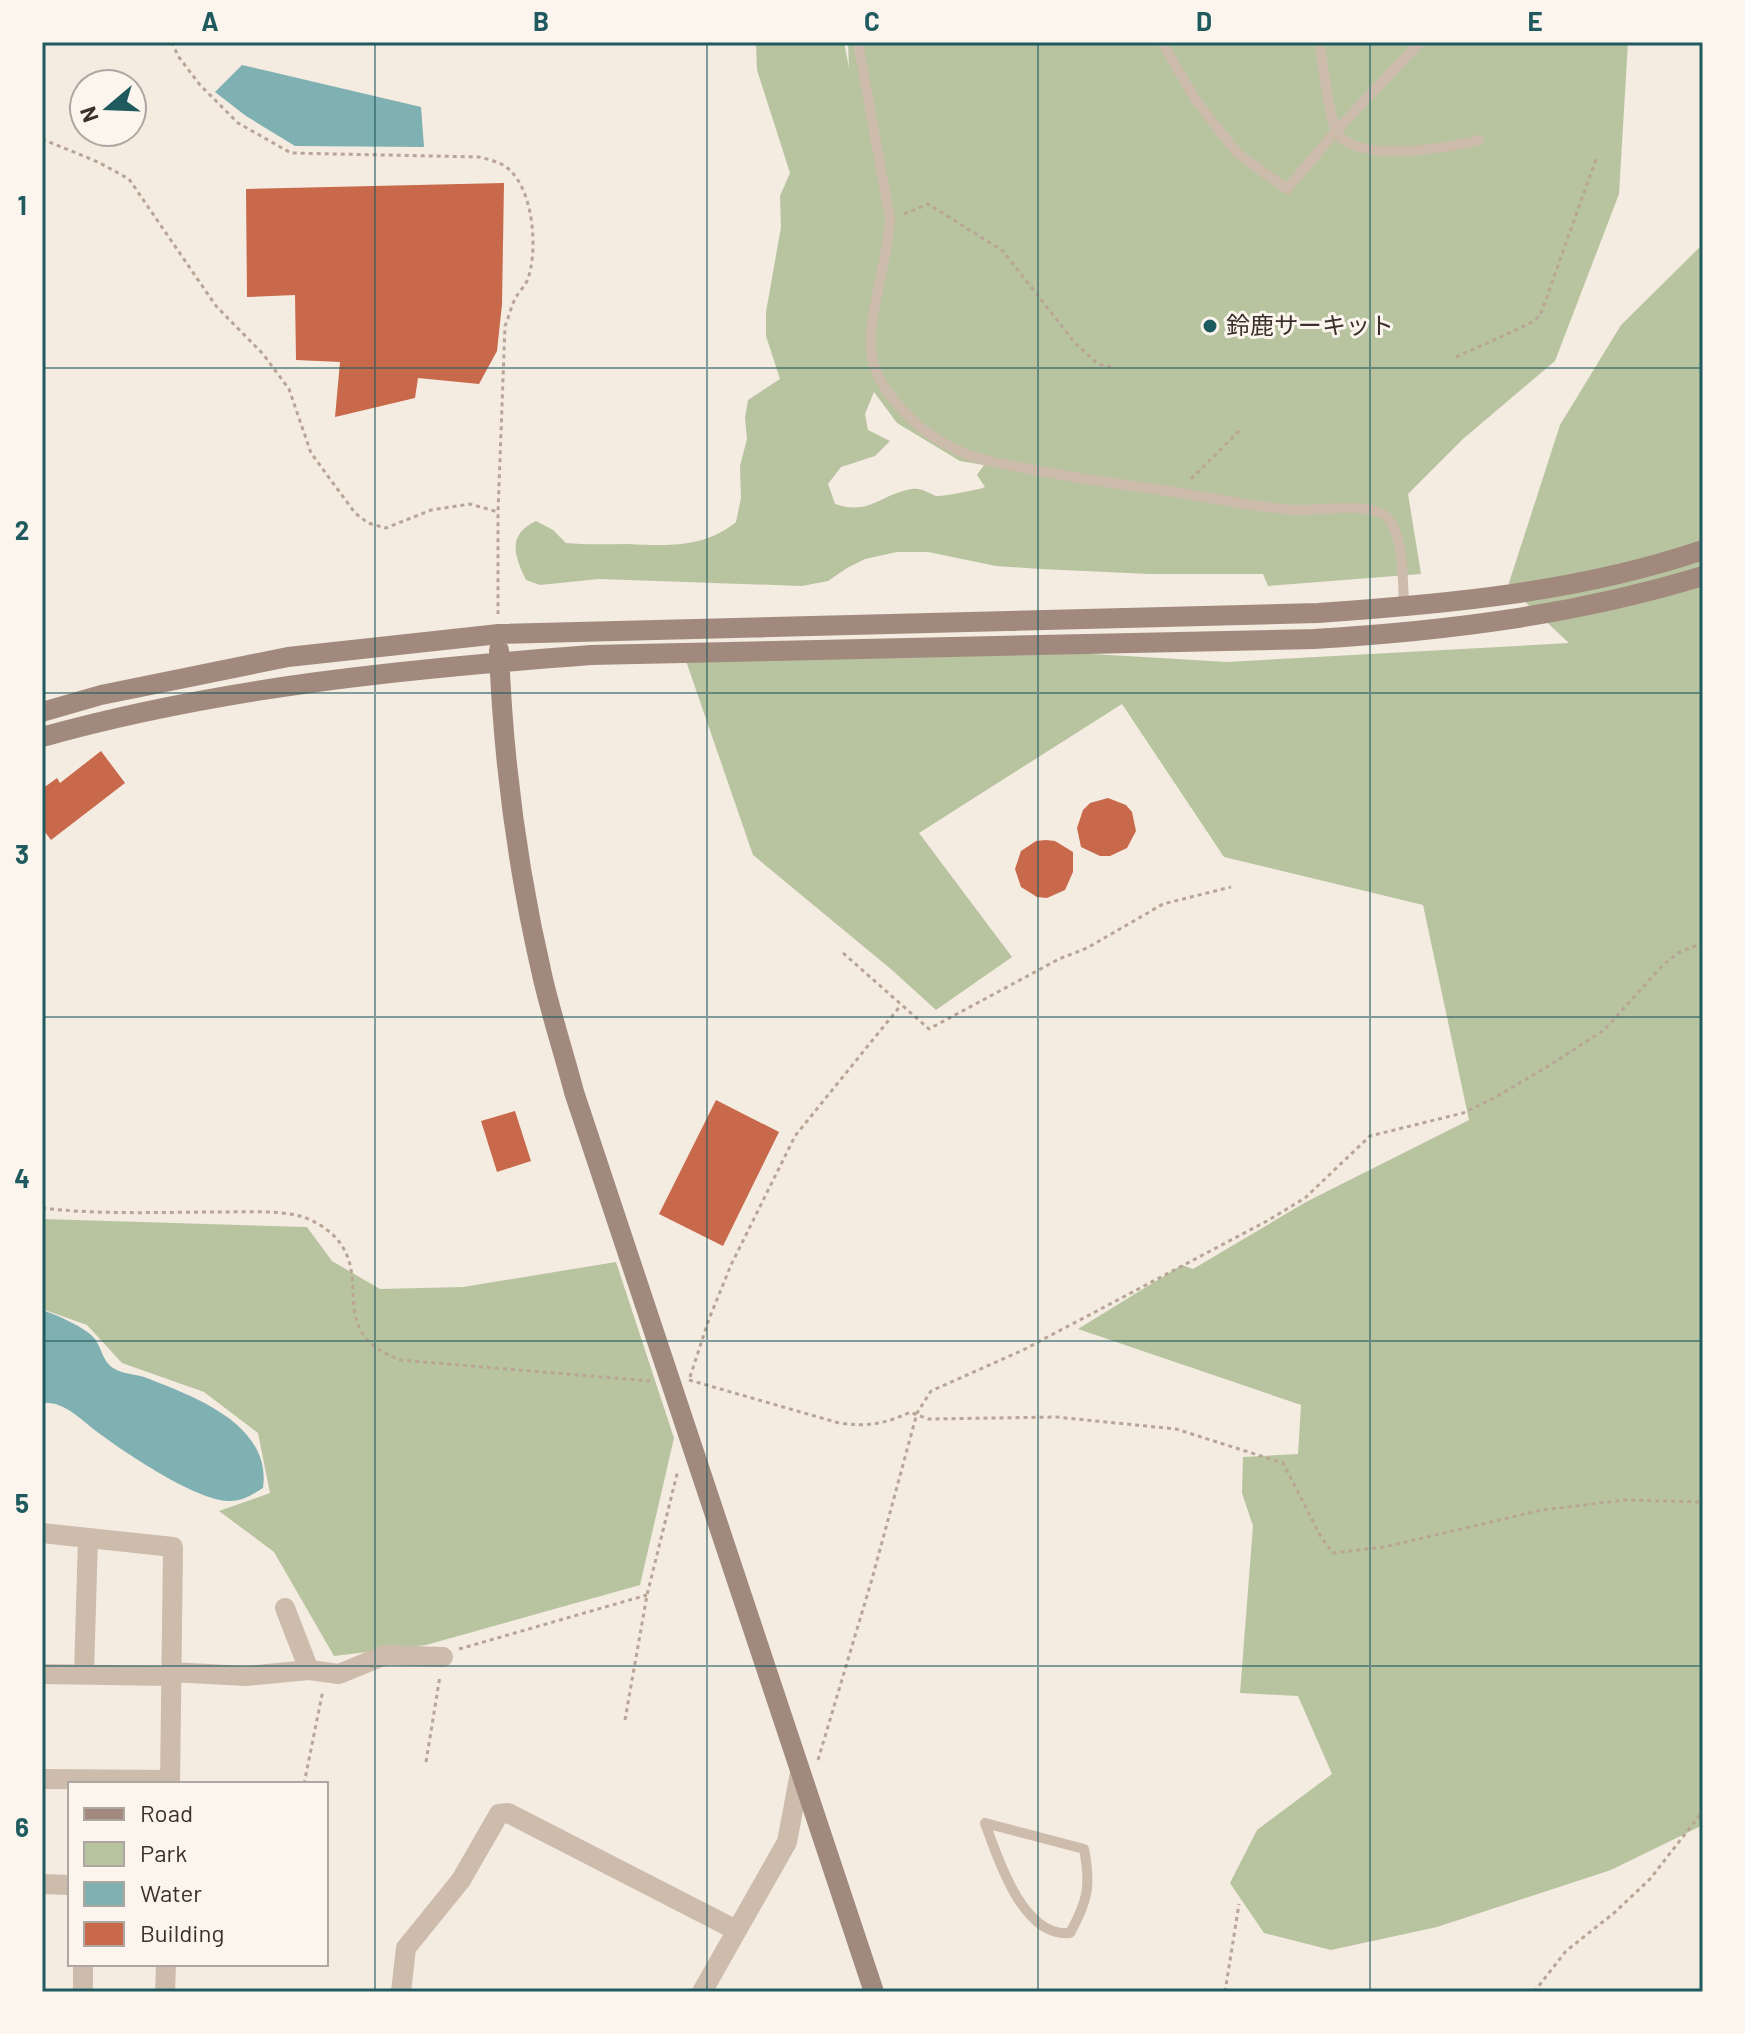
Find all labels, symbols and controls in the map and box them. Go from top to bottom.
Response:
text: A [201,5,219,36]
text: B [533,5,549,36]
text: C [864,5,880,36]
text: D [1196,5,1212,36]
text: E [1527,5,1543,36]
north arrow [68,68,148,148]
text: N [73,104,103,126]
text: 1 [17,189,27,220]
place label: 鈴鹿サーキット [1226,310,1394,339]
marker: 鈴鹿サーキット [1201,317,1219,335]
text: 2 [15,514,29,545]
text: 3 [15,838,29,869]
text: 4 [14,1162,30,1193]
text: 5 [15,1487,29,1518]
legend [68,1782,328,1966]
text: Road [140,1798,193,1827]
text: 6 [15,1811,29,1842]
text: Park [140,1838,187,1867]
text: Water [140,1878,202,1907]
text: Building [140,1918,224,1947]

